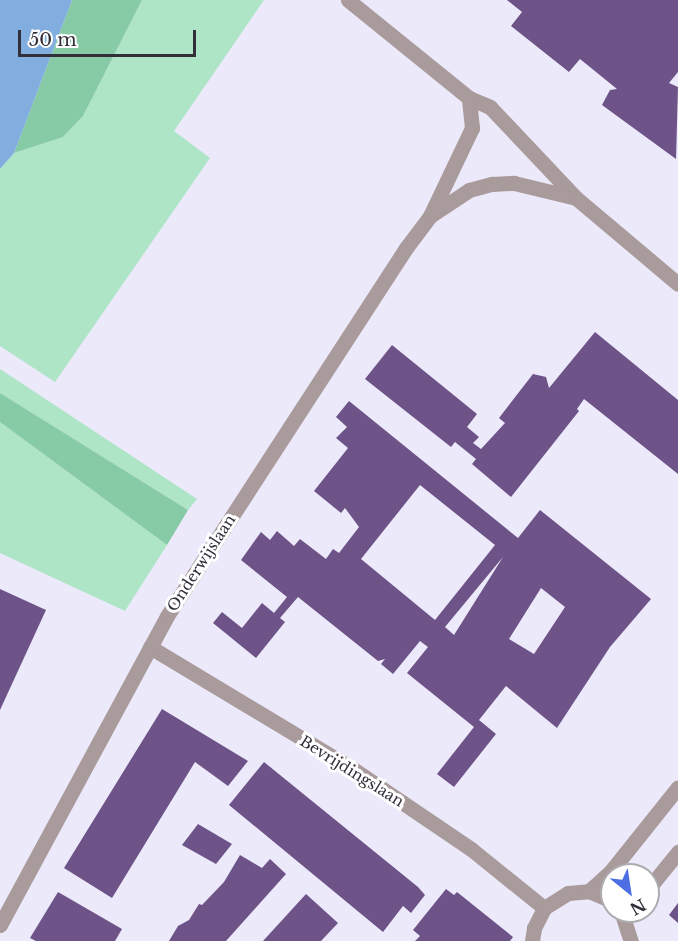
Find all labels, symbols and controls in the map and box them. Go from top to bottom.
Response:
scale bar [21,18,200,56]
text: 50 m [29,29,77,51]
street label: Onderwijslaan [163,511,239,615]
street label: Bevrijdingslaan [297,732,407,810]
north arrow [600,863,660,923]
text: N [626,894,650,919]

